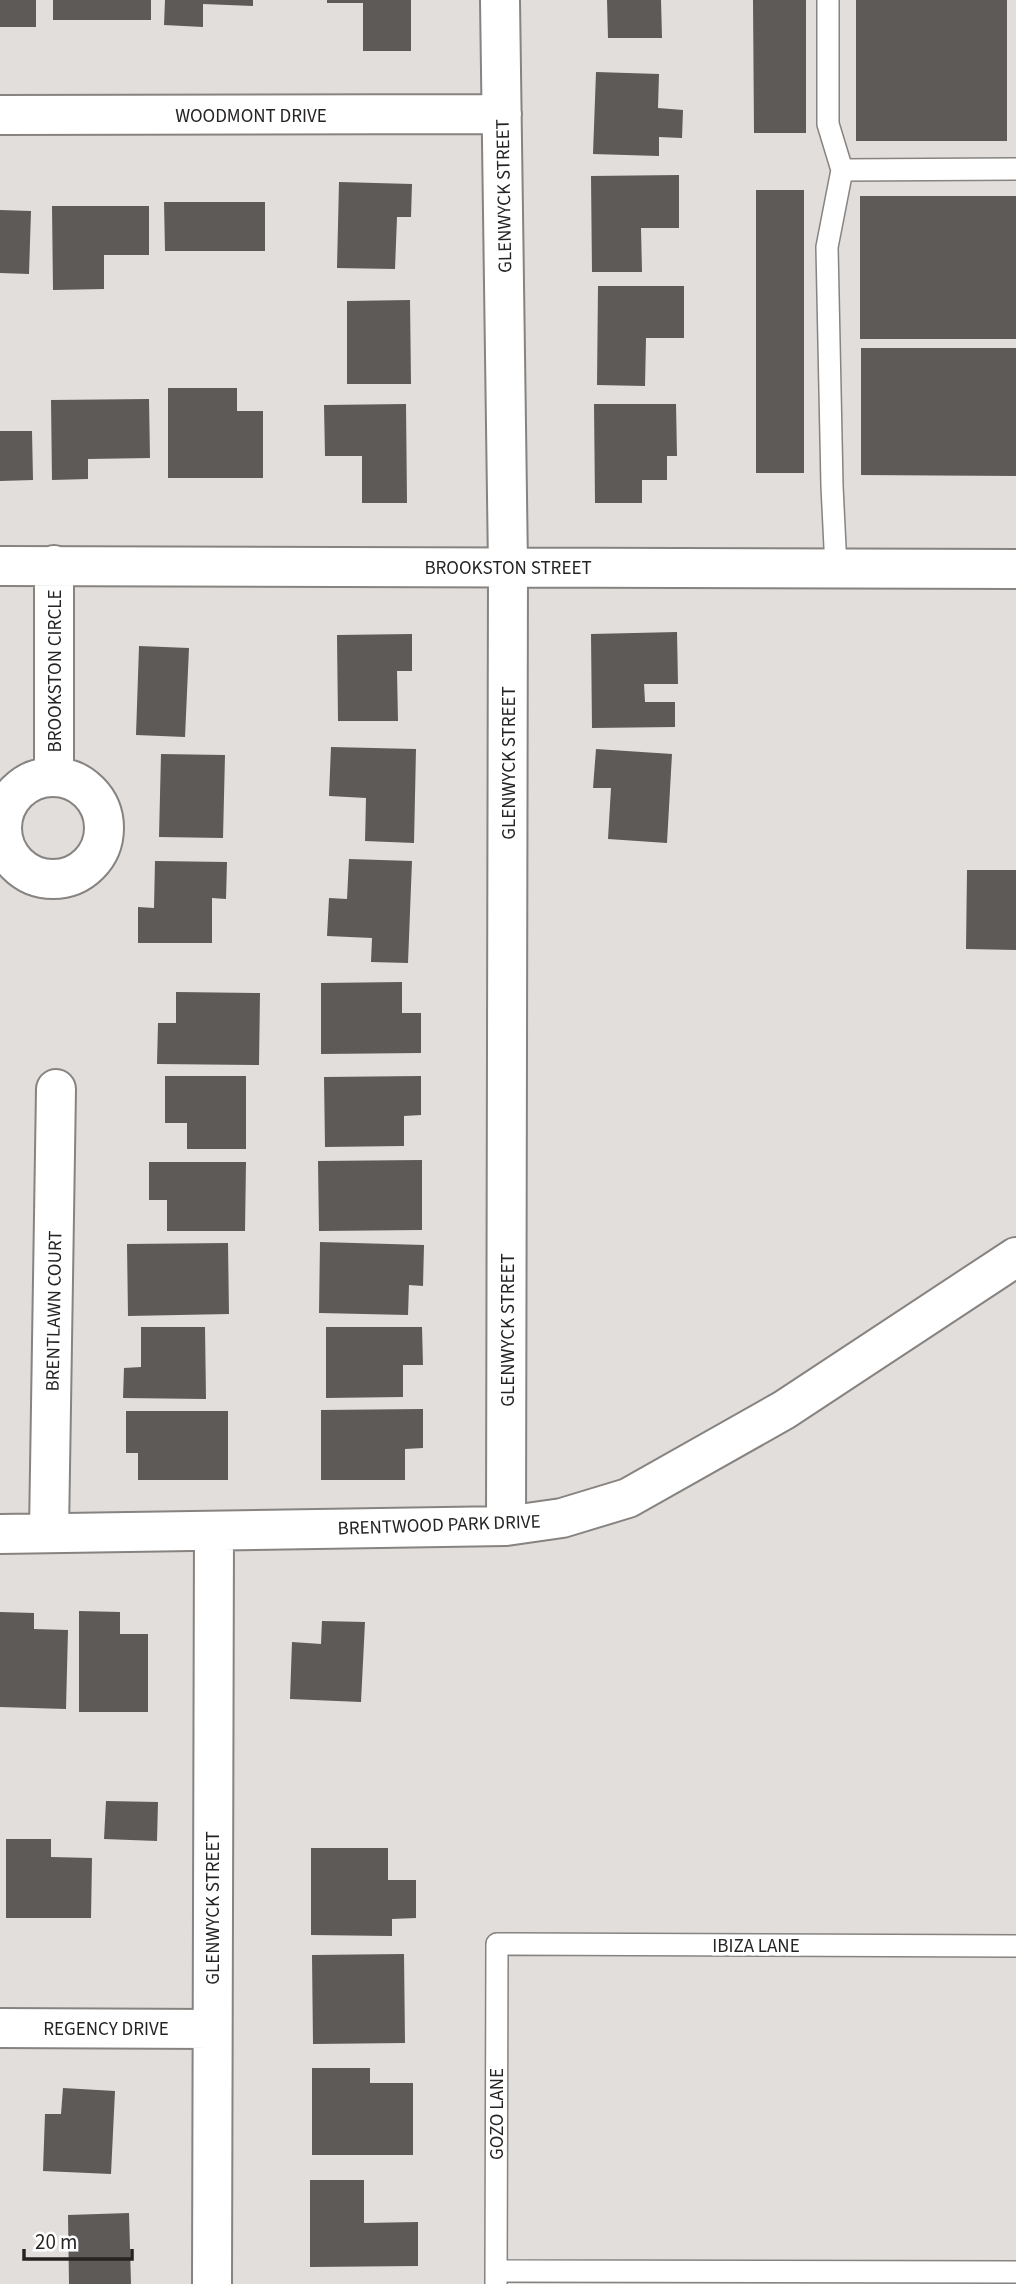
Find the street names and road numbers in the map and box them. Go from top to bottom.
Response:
street label: WOODMONT DRIVE [175,103,327,130]
street label: GLENWYCK STREET [490,119,519,273]
street label: BROOKSTON STREET [424,555,592,582]
street label: BROOKSTON CIRCLE [42,589,69,753]
street label: GLENWYCK STREET [496,686,523,840]
street label: BRENTLAWN COURT [40,1230,69,1392]
street label: GLENWYCK STREET [495,1253,522,1407]
street label: BRENTWOOD PARK DRIVE [337,1508,541,1543]
street label: GLENWYCK STREET [200,1831,227,1985]
street label: IBIZA LANE [712,1933,800,1960]
street label: REGENCY DRIVE [43,2016,169,2043]
street label: GOZO LANE [484,2068,511,2160]

